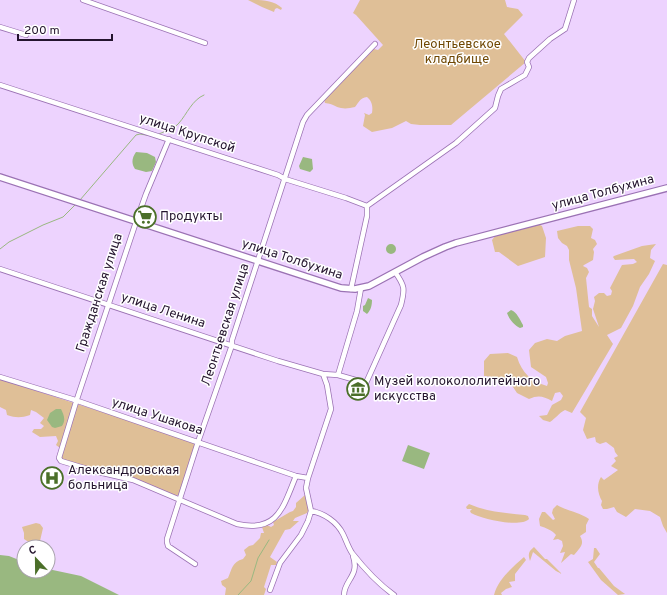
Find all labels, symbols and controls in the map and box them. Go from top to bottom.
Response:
scale bar [18,16,112,42]
text: 200 m [24,23,60,39]
park label: Леонтьевское кладбище [413,37,501,68]
street label: улица Крупской [137,111,237,157]
street label: улица Толбухина [550,172,656,214]
supermarket icon: Продукты [132,204,158,230]
place label: Продукты [160,209,223,225]
street label: Гражданская улица [73,232,127,354]
street label: улица Толбухина [240,236,344,284]
street label: Леонтьевская улица [199,262,253,388]
street label: улица Ленина [119,290,207,332]
place label: Музей колокололитейного искусства [374,374,540,405]
museum icon: Музей колокололитейного искусства [345,376,371,402]
street label: улица Ушакова [109,395,205,439]
place label: Александровская больница [68,463,179,494]
hospital icon: Александровская больница [39,465,65,491]
north arrow [16,539,56,579]
text: С [27,543,39,558]

